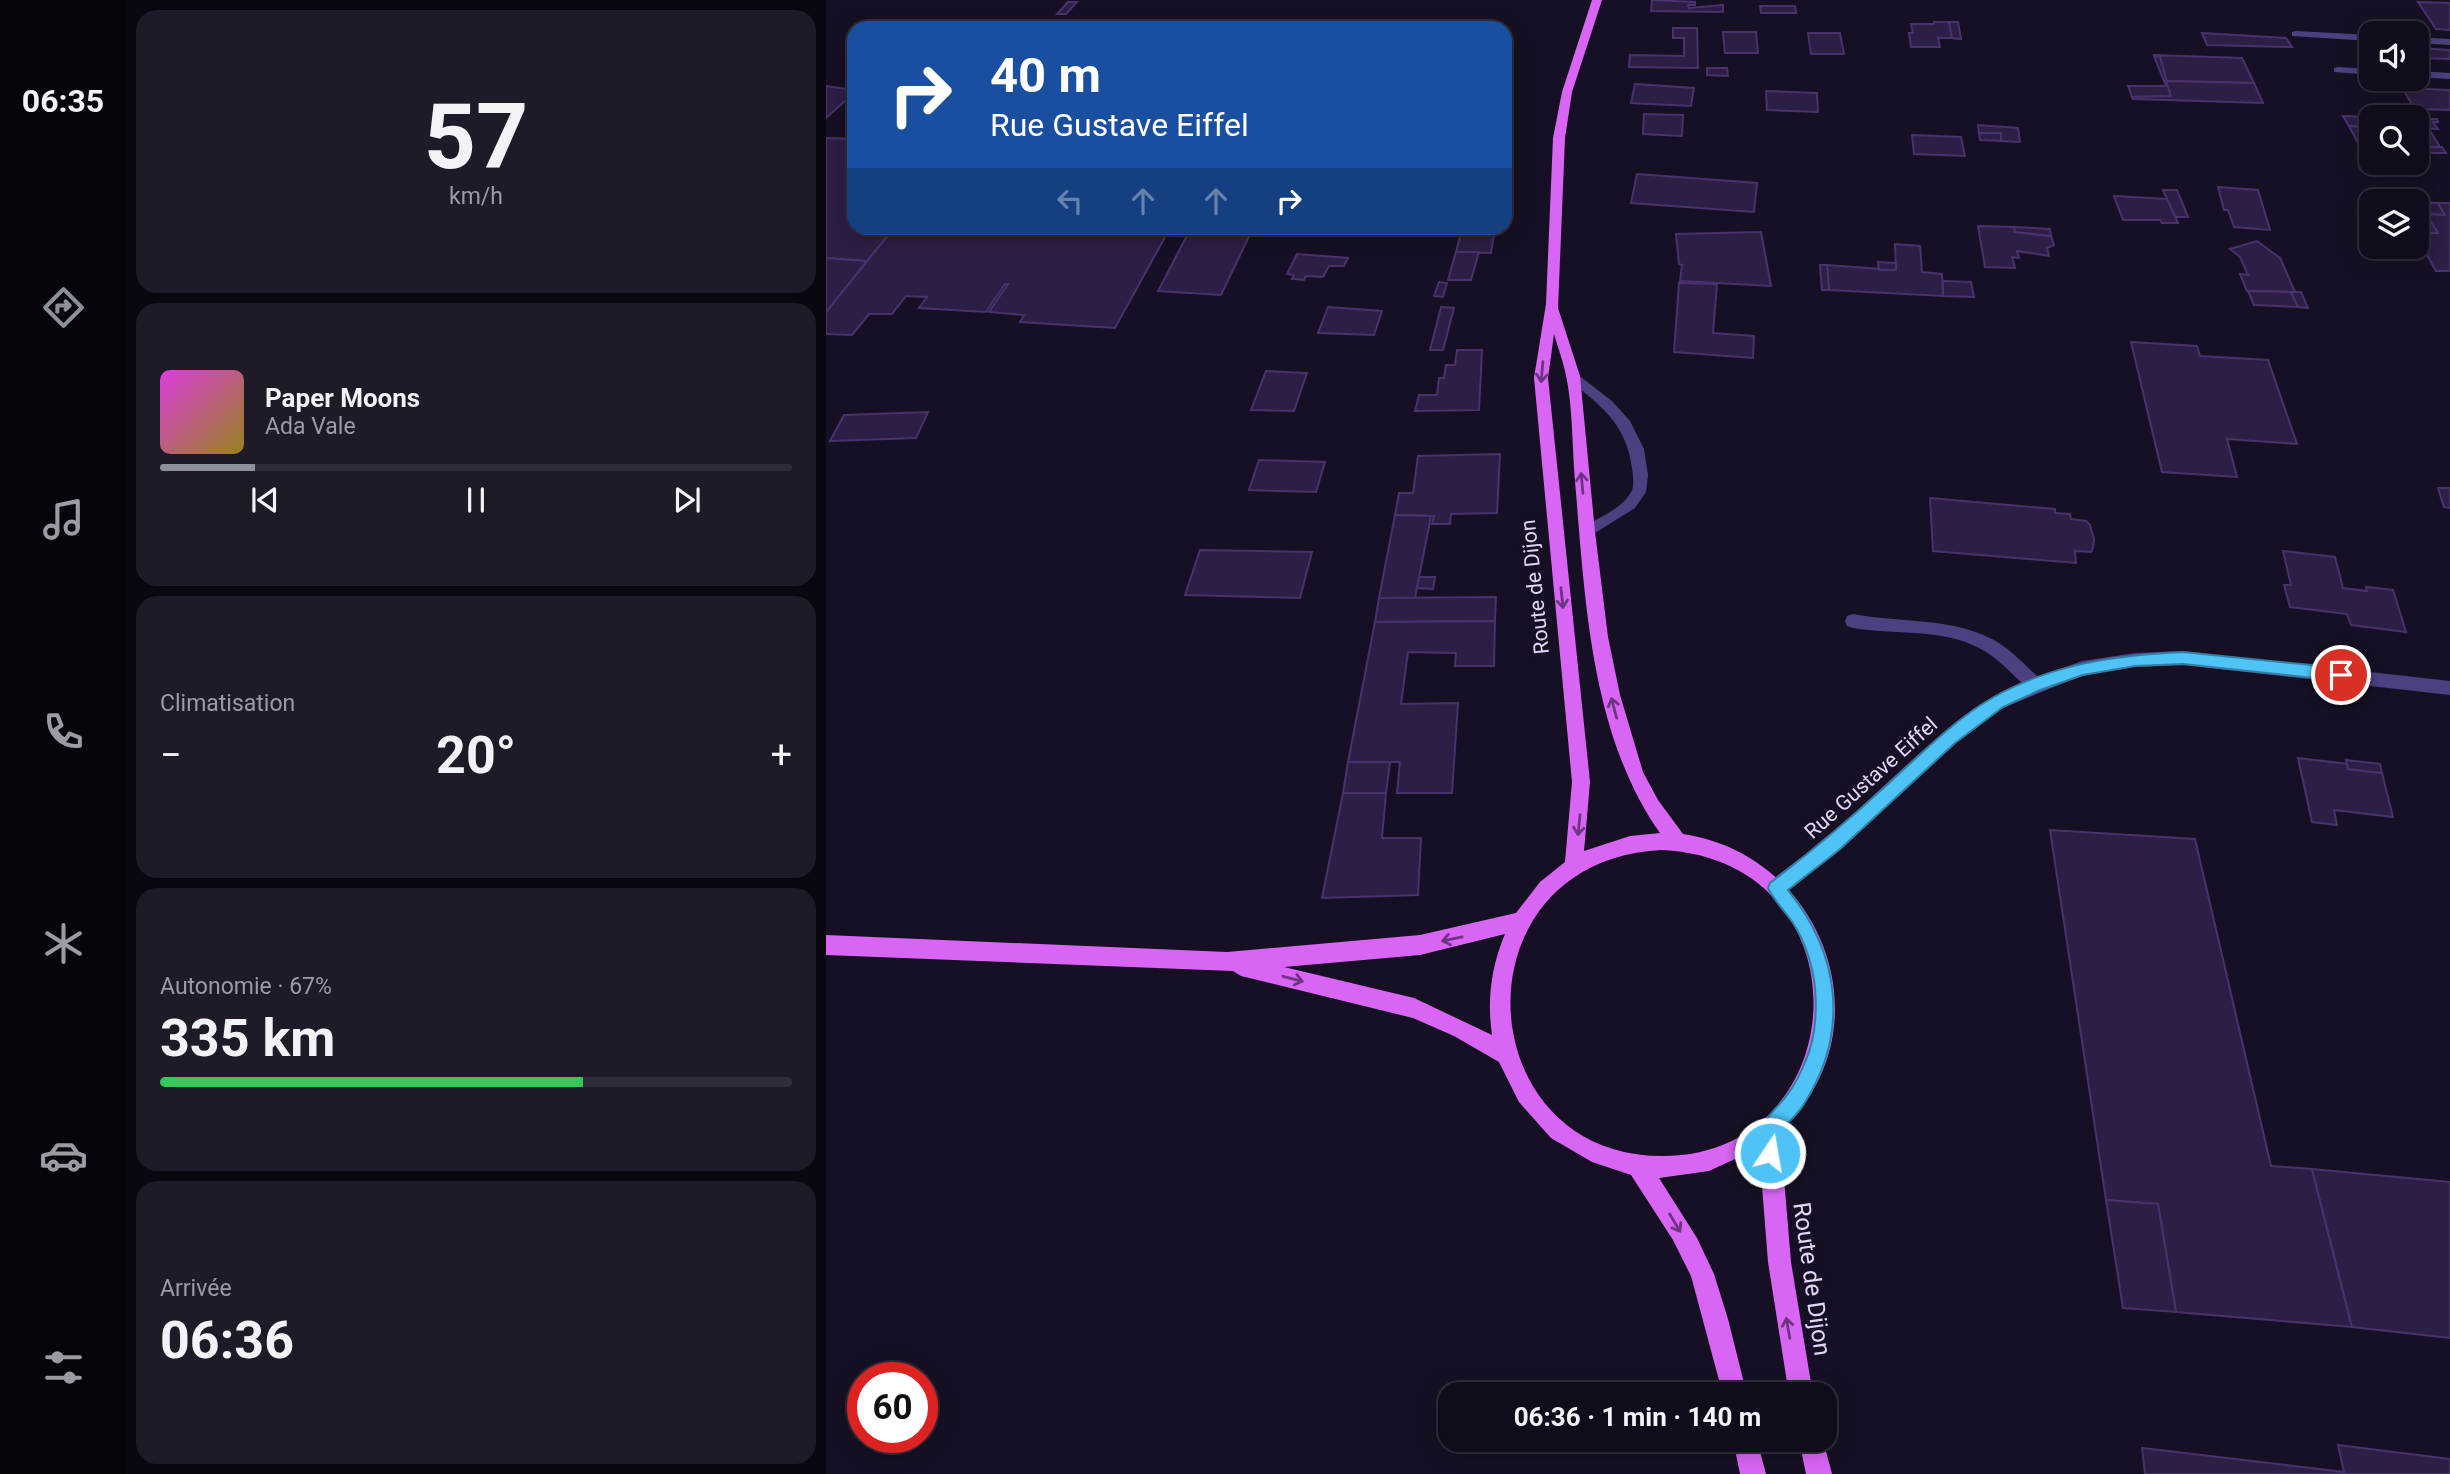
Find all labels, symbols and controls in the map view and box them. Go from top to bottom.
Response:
map controls [2359,21,2429,259]
button: sound [2359,21,2429,91]
text: 40 m [990,47,1101,104]
icon: right [875,49,966,140]
text: 06:35 [22,82,104,120]
text: 57 [424,84,528,190]
button: search [2359,105,2429,175]
text: Rue Gustave Eiffel [990,106,1249,144]
icon: left [1051,182,1089,220]
icon: ahead [1124,182,1162,220]
icon: ahead [1197,182,1235,220]
icon: right [1270,182,1308,220]
text: km/h [449,183,503,210]
button: layers [2359,189,2429,259]
icon: directions [39,283,88,332]
one-way arrow [1535,360,1548,383]
text: Paper Moons [265,383,420,413]
text: Ada Vale [265,413,356,440]
one-way arrow [1575,473,1588,495]
icon: previous [246,481,284,519]
icon: pause [457,481,495,519]
icon: next [668,481,706,519]
icon: music [39,495,88,544]
street label: Route de Dijon [1516,518,1554,656]
one-way arrow [1556,586,1569,609]
pin [2311,645,2371,705]
icon: arrive [2322,656,2360,694]
text: Climatisation [160,690,295,717]
one-way arrow [1607,697,1620,720]
icon: phone [39,707,88,756]
street label: Rue Gustave Eiffel [1800,712,1942,844]
text: 20° [436,725,516,786]
text: − [160,733,182,777]
text: + [770,733,792,777]
one-way arrow [1572,813,1585,835]
icon: climate [39,919,88,968]
one-way arrow [1441,932,1464,946]
one-way arrow [1281,972,1304,986]
text: Autonomie · 67% [160,973,332,1000]
text: 335 km [160,1008,335,1069]
position arrow [1733,1116,1807,1190]
icon: car [39,1131,88,1180]
street label: Route de Dijon [1787,1200,1837,1358]
one-way arrow [1669,1213,1683,1233]
text: Arrivée [160,1275,232,1302]
text: 06:36 [160,1310,294,1371]
one-way arrow [1781,1317,1794,1340]
icon: filters [39,1343,88,1392]
speed limit sign: 60 [847,1362,938,1453]
text: 06:36 · 1 min · 140 m [1514,1402,1761,1432]

